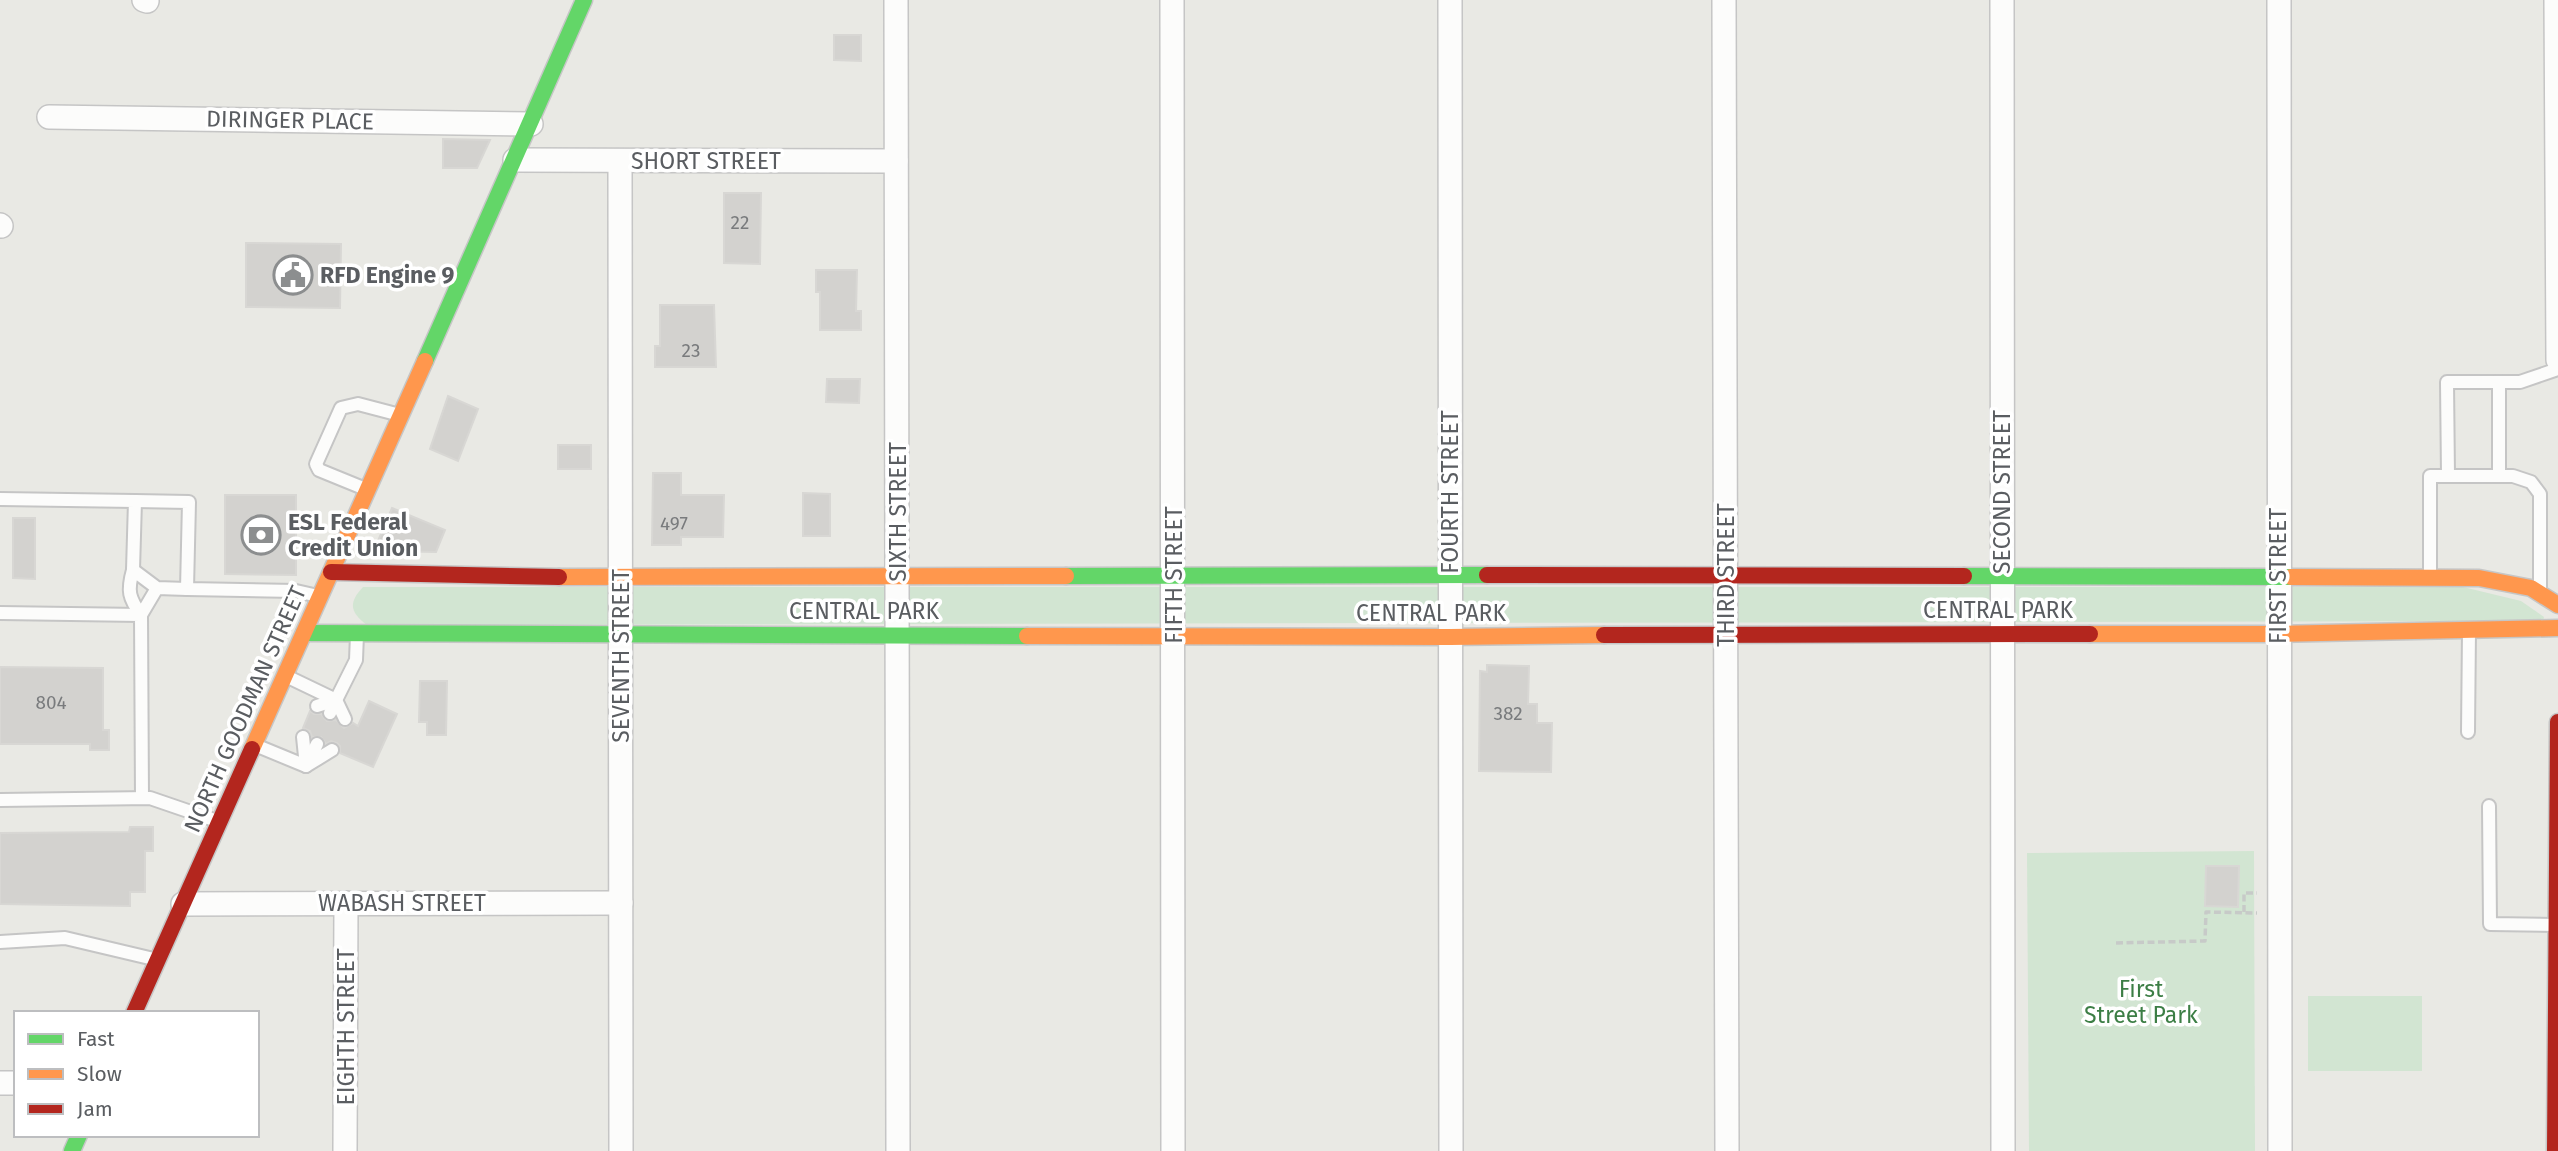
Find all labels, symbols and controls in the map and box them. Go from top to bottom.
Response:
street label: DIRINGER PLACE [206,105,374,135]
street label: SHORT STREET [631,147,781,175]
house number: 22 [731,211,749,234]
public building icon: RFD Engine 9 [272,254,314,296]
place label: RFD Engine 9 [320,261,455,289]
house number: 23 [682,339,700,362]
street label: FOURTH STREET [1436,410,1464,574]
street label: SECOND STREET [1988,410,2016,574]
street label: SIXTH STREET [884,442,912,582]
street label: THIRD STREET [1712,503,1740,647]
street label: FIFTH STREET [1160,506,1188,644]
place label: ESL Federal Credit Union [288,508,418,562]
street label: FIRST STREET [2264,508,2292,644]
house number: 497 [660,512,688,535]
bank icon: ESL Federal Credit Union [240,514,282,556]
street label: SEVENTH STREET [607,569,635,743]
street label: NORTH GOODMAN STREET [178,581,312,837]
street label: CENTRAL PARK [1923,596,2073,624]
street label: CENTRAL PARK [789,597,939,625]
street label: CENTRAL PARK [1356,599,1506,627]
house number: 804 [35,691,67,714]
house number: 382 [1493,702,1523,725]
street label: WABASH STREET [318,889,486,917]
street label: EIGHTH STREET [332,948,360,1106]
park label: First Street Park [2084,975,2198,1029]
legend [14,1011,259,1137]
text: Fast [77,1026,115,1052]
text: Slow [77,1061,122,1087]
text: Jam [77,1096,113,1122]

